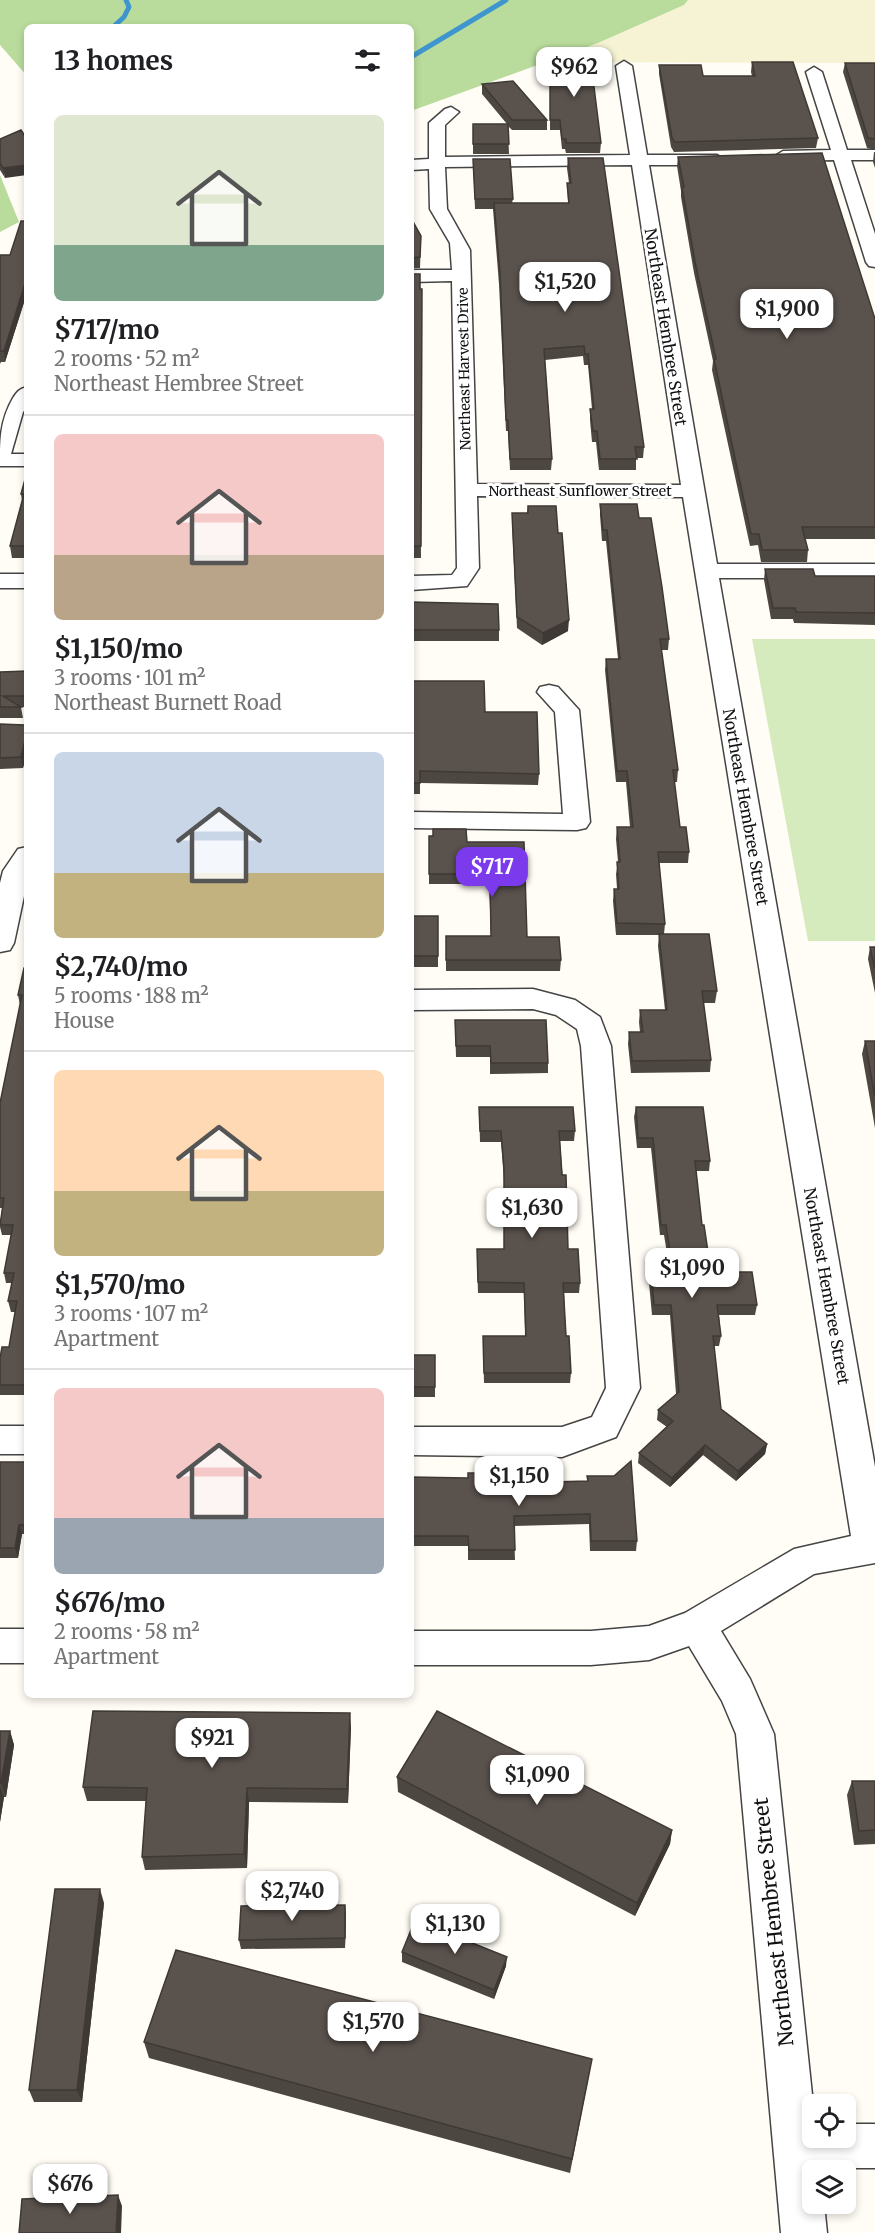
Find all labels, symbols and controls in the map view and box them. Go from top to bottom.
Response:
text: 13 homes [54,44,173,77]
icon: filters [351,44,384,77]
pin: $962 [538,47,610,98]
text: $962 [550,54,598,79]
icon: home [165,154,273,262]
street label: Northeast Hembree Street [640,227,692,428]
pin: $1,520 [516,262,614,313]
text: $1,520 [533,269,597,294]
street label: Northeast Harvest Drive [454,287,474,451]
pin: $1,900 [738,289,836,340]
text: $1,900 [754,296,820,321]
text: $717/mo [54,313,159,346]
text: 2 rooms · 52 m² [54,346,199,371]
text: Northeast Hembree Street [54,371,304,396]
icon: home [165,473,273,581]
street label: Northeast Sunflower Street [488,482,672,500]
text: $1,150/mo [54,632,183,665]
text: 3 rooms · 101 m² [54,665,205,690]
text: Northeast Burnett Road [54,690,282,715]
street label: Northeast Hembree Street [719,707,773,908]
icon: home [165,791,273,899]
pin: $717 [456,847,528,898]
text: $717 [470,854,514,879]
text: $2,740/mo [54,950,188,983]
text: 5 rooms · 188 m² [54,983,209,1008]
text: House [54,1008,114,1033]
icon: home [165,1109,273,1217]
street label: Northeast Hembree Street [800,1186,854,1387]
pin: $1,630 [483,1188,581,1239]
text: $1,630 [500,1195,564,1220]
pin: $1,090 [643,1248,741,1299]
text: $1,090 [659,1255,725,1280]
text: $1,570/mo [54,1268,185,1301]
text: 3 rooms · 107 m² [54,1301,208,1326]
text: Apartment [54,1326,159,1351]
icon: home [165,1427,273,1535]
pin: $1,150 [470,1456,568,1507]
text: $1,150 [489,1463,550,1488]
text: $676/mo [54,1586,165,1619]
text: 2 rooms · 58 m² [54,1619,200,1644]
text: Apartment [54,1644,159,1669]
pin: $921 [176,1718,248,1769]
text: $921 [190,1725,234,1750]
pin: $1,090 [488,1755,586,1806]
text: $1,090 [504,1762,570,1787]
street label: Northeast Hembree Street [747,1796,798,2048]
pin: $2,740 [243,1871,341,1922]
text: $2,740 [260,1878,324,1903]
pin: $1,130 [406,1904,504,1955]
text: $1,130 [425,1911,485,1936]
pin: $1,570 [324,2002,422,2053]
text: $1,570 [342,2009,404,2034]
map controls [802,2094,856,2214]
button: locate [802,2094,856,2148]
button: layers [802,2160,856,2214]
pin: $676 [34,2164,106,2215]
text: $676 [47,2171,93,2196]

